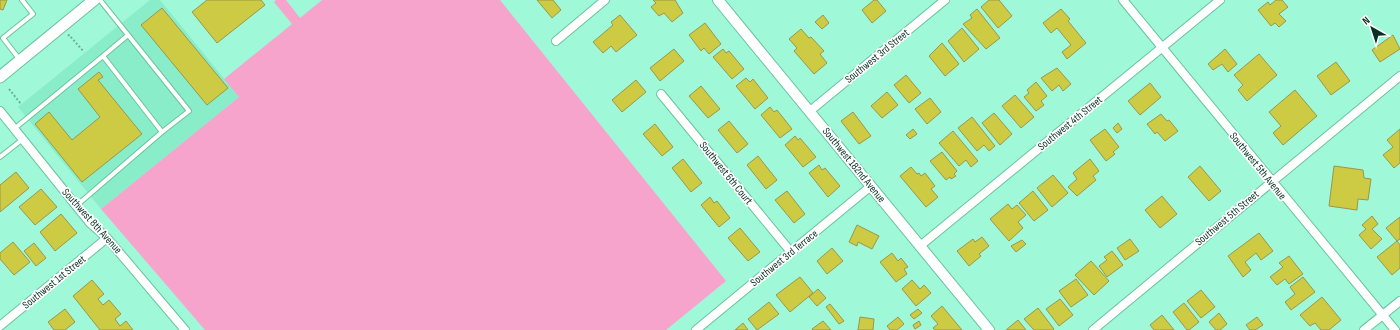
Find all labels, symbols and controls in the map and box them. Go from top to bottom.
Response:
north arrow [1352,8,1392,48]
text: N [1360,14,1372,28]
street label: Southwest 3rd Street [842,26,912,86]
street label: Southwest 4th Street [1035,93,1105,153]
street label: Southwest 182nd Avenue [820,125,888,205]
street label: Southwest 5th Avenue [1227,130,1289,202]
street label: Southwest 6th Court [697,139,756,208]
street label: Southwest 8th Avenue [59,186,125,256]
street label: Southwest 5th Street [1193,187,1262,248]
street label: Southwest 3rd Terrace [748,227,820,289]
street label: Southwest 1st Street [20,252,89,311]

